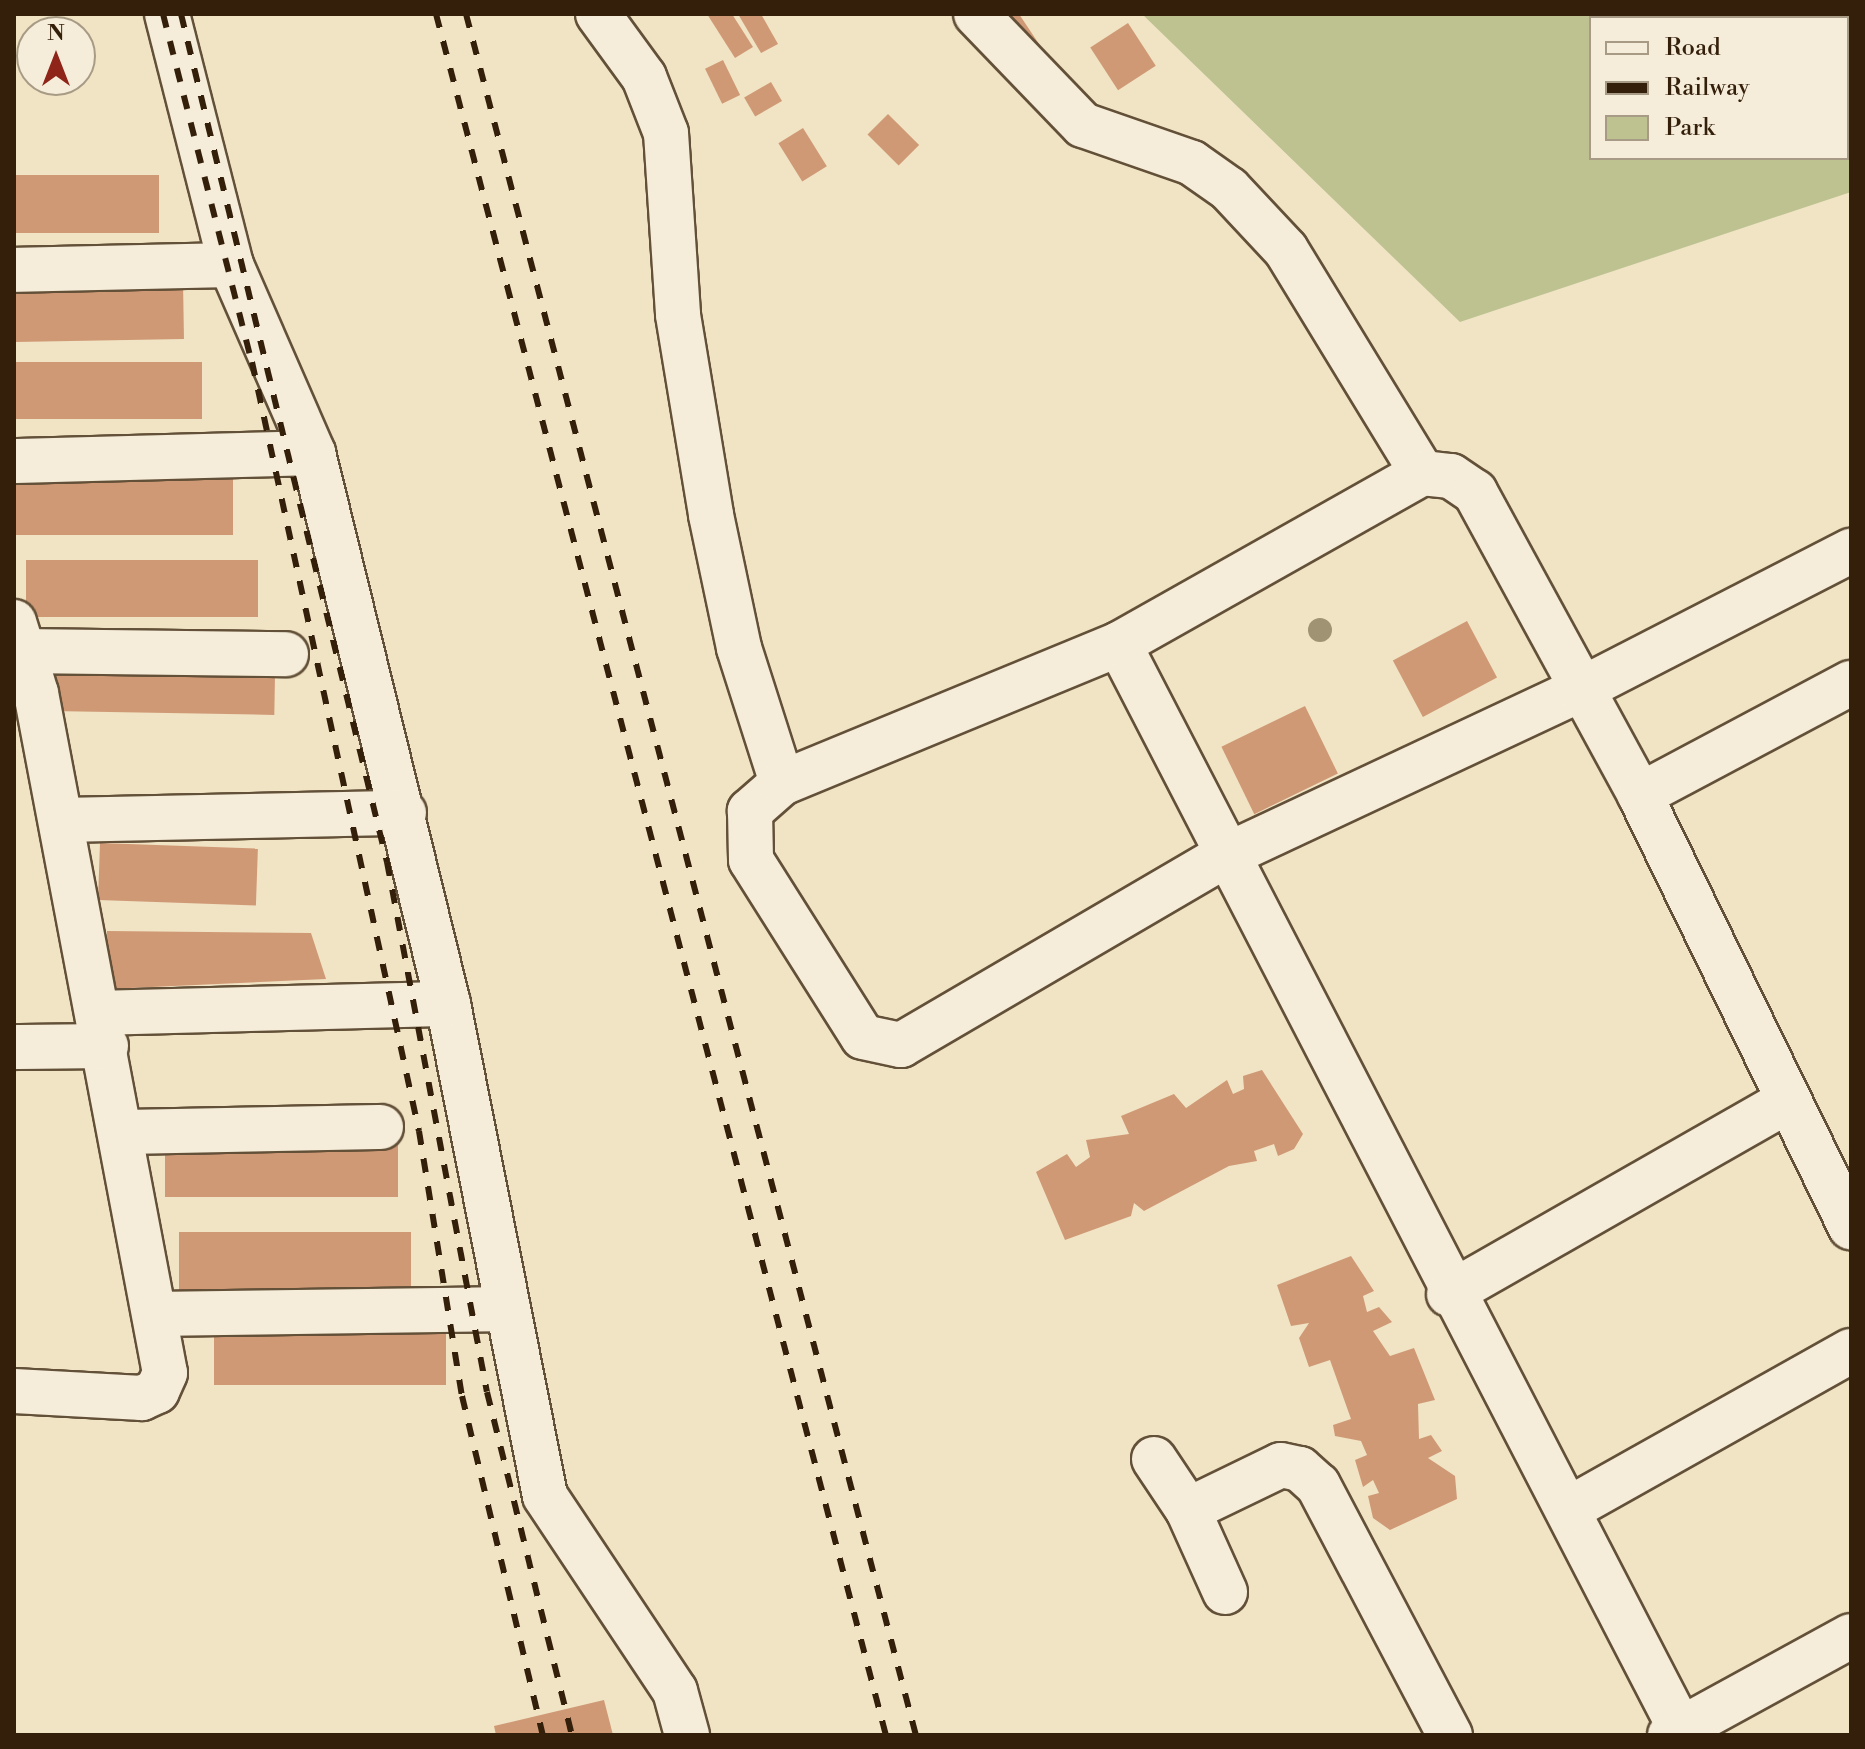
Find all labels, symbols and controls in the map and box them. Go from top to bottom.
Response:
north arrow [16,16,96,96]
legend [1589,16,1849,160]
text: N [47,20,65,47]
text: Road [1665,33,1721,63]
text: Railway [1665,73,1750,103]
text: Park [1665,113,1715,143]

